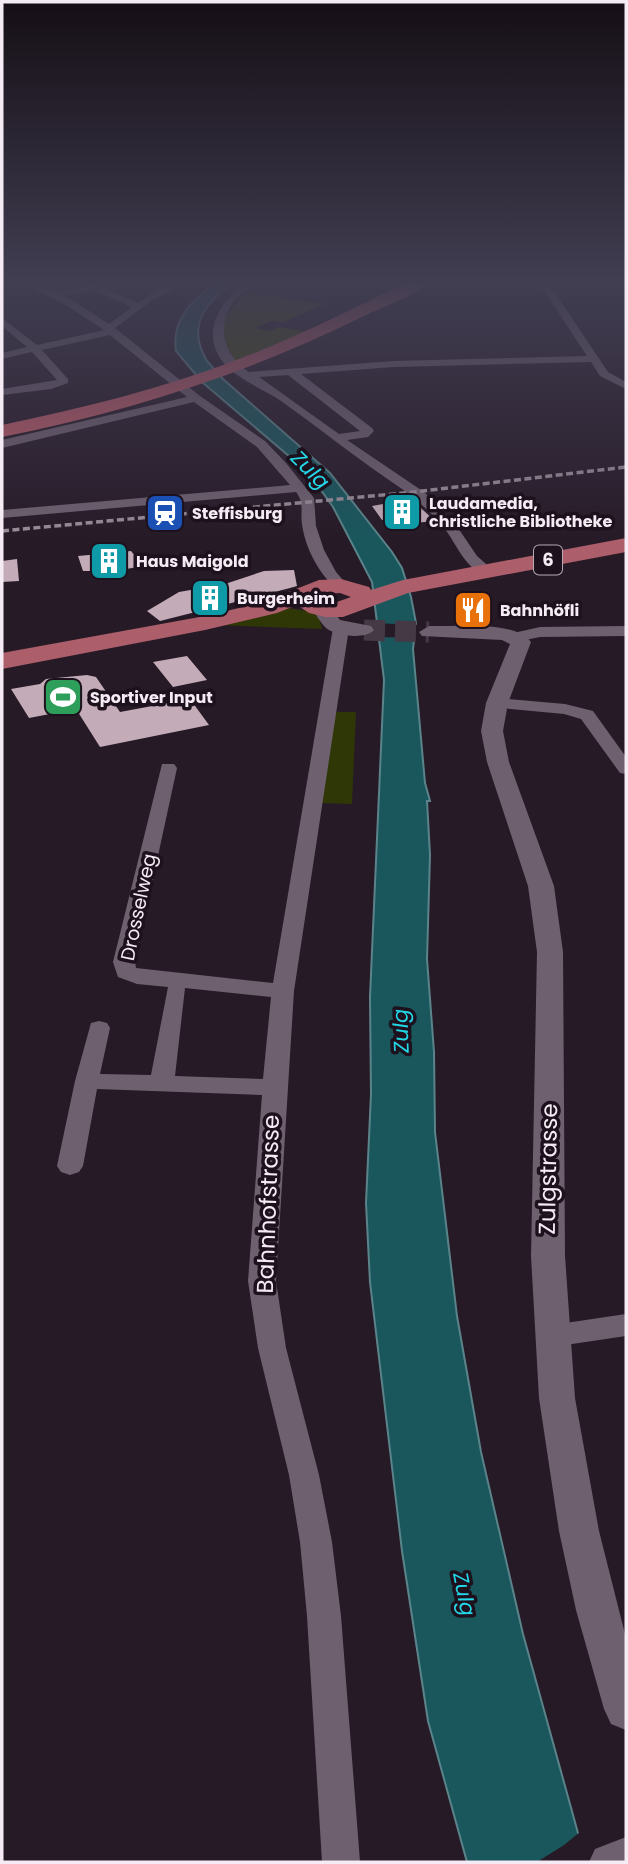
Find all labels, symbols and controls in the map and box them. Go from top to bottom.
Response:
water label: Zulg [284,443,336,496]
building icon: Laudamedia, christliche Bibliotheke [381,491,423,533]
station icon: Steffisburg [144,492,186,534]
place label: Laudamedia, christliche Bibliotheke [429,492,612,533]
place label: Steffisburg [192,502,283,525]
building icon: Haus Maigold [88,540,130,582]
road number: 6 [534,546,562,574]
place label: Haus Maigold [136,550,249,573]
building icon: Burgerheim [189,577,231,619]
place label: Burgerheim [237,587,335,610]
restaurant icon: Bahnhöfli [452,589,494,631]
place label: Bahnhöfli [500,599,579,622]
sports icon: Sportiver Input [42,676,84,718]
place label: Sportiver Input [90,686,213,709]
street label: Drosselweg [114,851,163,963]
water label: Zulg [385,1008,416,1055]
street label: Zulgstrasse [531,1103,565,1235]
street label: Bahnhofstrasse [249,1114,287,1294]
water label: Zulg [446,1568,483,1618]

